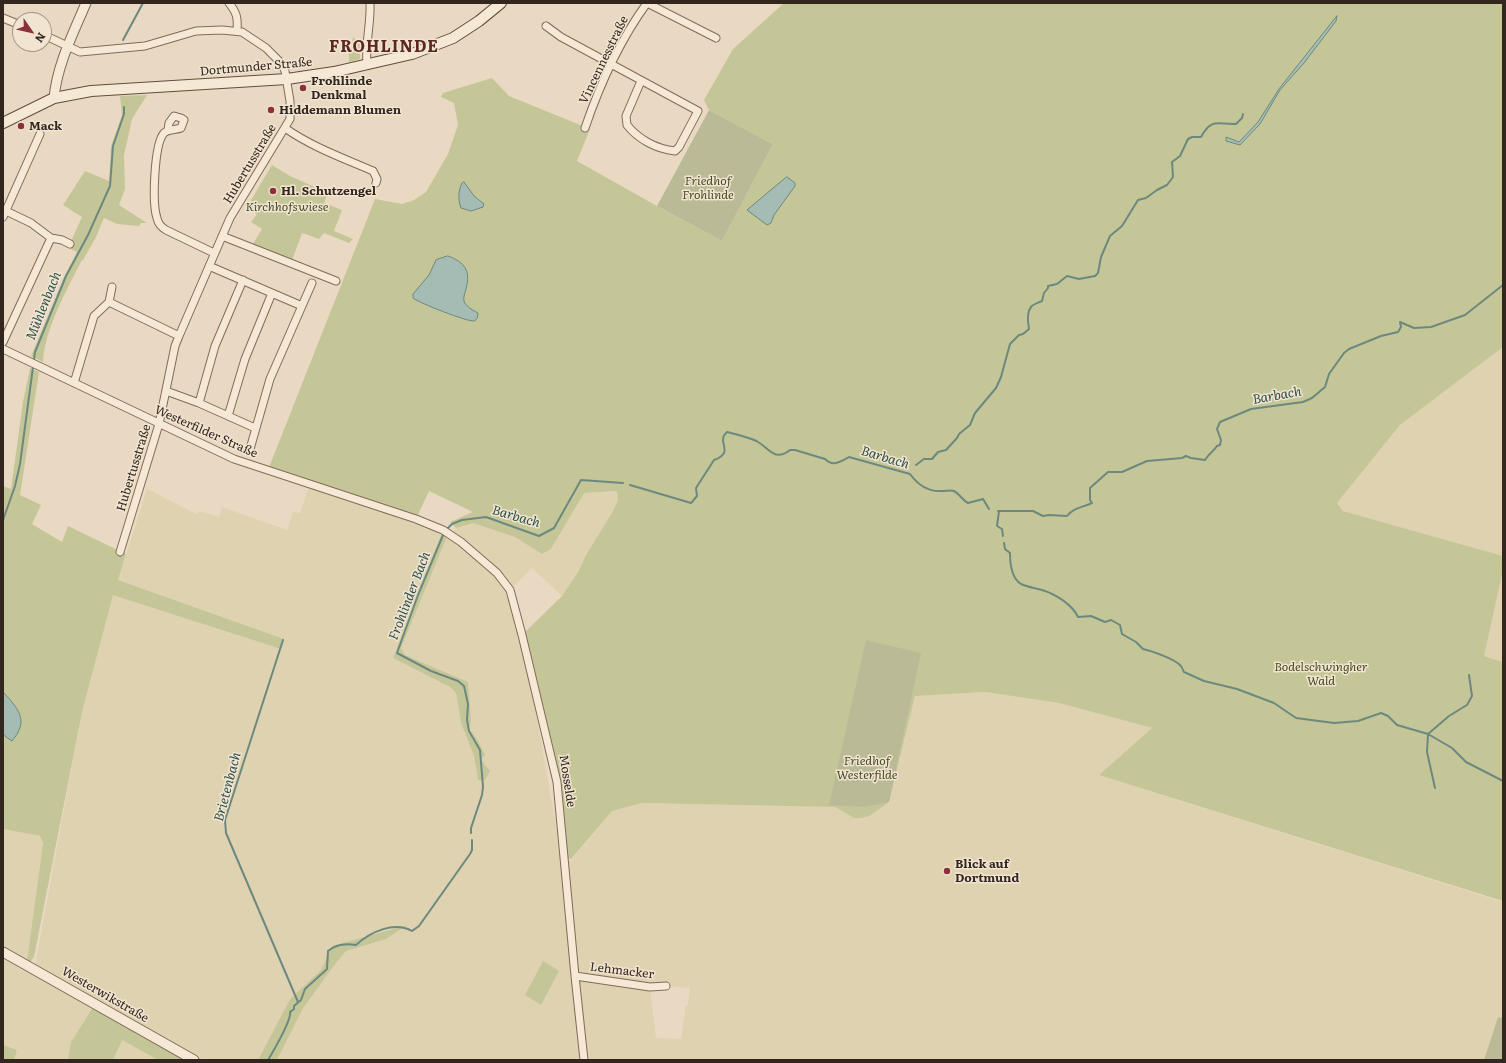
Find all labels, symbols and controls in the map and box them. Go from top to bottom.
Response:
north arrow [12,12,52,52]
street label: Vincennesstraße [576,14,632,106]
text: N [32,30,50,46]
district label: FROHLINDE [329,37,439,57]
street label: Dortmunder Straße [199,55,313,79]
place label: Frohlinde Denkmal [311,74,372,102]
marker: Frohlinde Denkmal [298,83,308,93]
place label: Hiddemann Blumen [279,103,401,117]
marker: Hiddemann Blumen [266,105,276,115]
place label: Mack [29,119,62,133]
marker: Mack [16,121,26,131]
street label: Hubertusstraße [221,122,279,206]
park label: Friedhof Frohlinde [682,174,734,202]
place label: Hl. Schutzengel [281,184,376,198]
marker: Hl. Schutzengel [268,186,278,196]
park label: Kirchhofswiese [245,200,329,214]
water label: Mühlenbach [23,270,65,342]
water label: Barbach [1251,384,1303,408]
street label: Westerfilder Straße [152,403,260,461]
street label: Hubertusstraße [114,423,154,513]
water label: Barbach [859,443,911,473]
water label: Barbach [490,503,542,531]
water label: Frohlinder Bach [386,550,434,642]
park label: Bodelschwingher Wald [1274,660,1368,688]
water label: Brietenbach [211,751,245,823]
street label: Mosselde [556,754,578,808]
park label: Friedhof Westerfilde [837,754,897,782]
place label: Blick auf Dortmund [955,857,1019,885]
marker: Blick auf Dortmund [942,866,952,876]
street label: Lehmacker [589,960,655,982]
street label: Westerwikstraße [59,964,151,1026]

